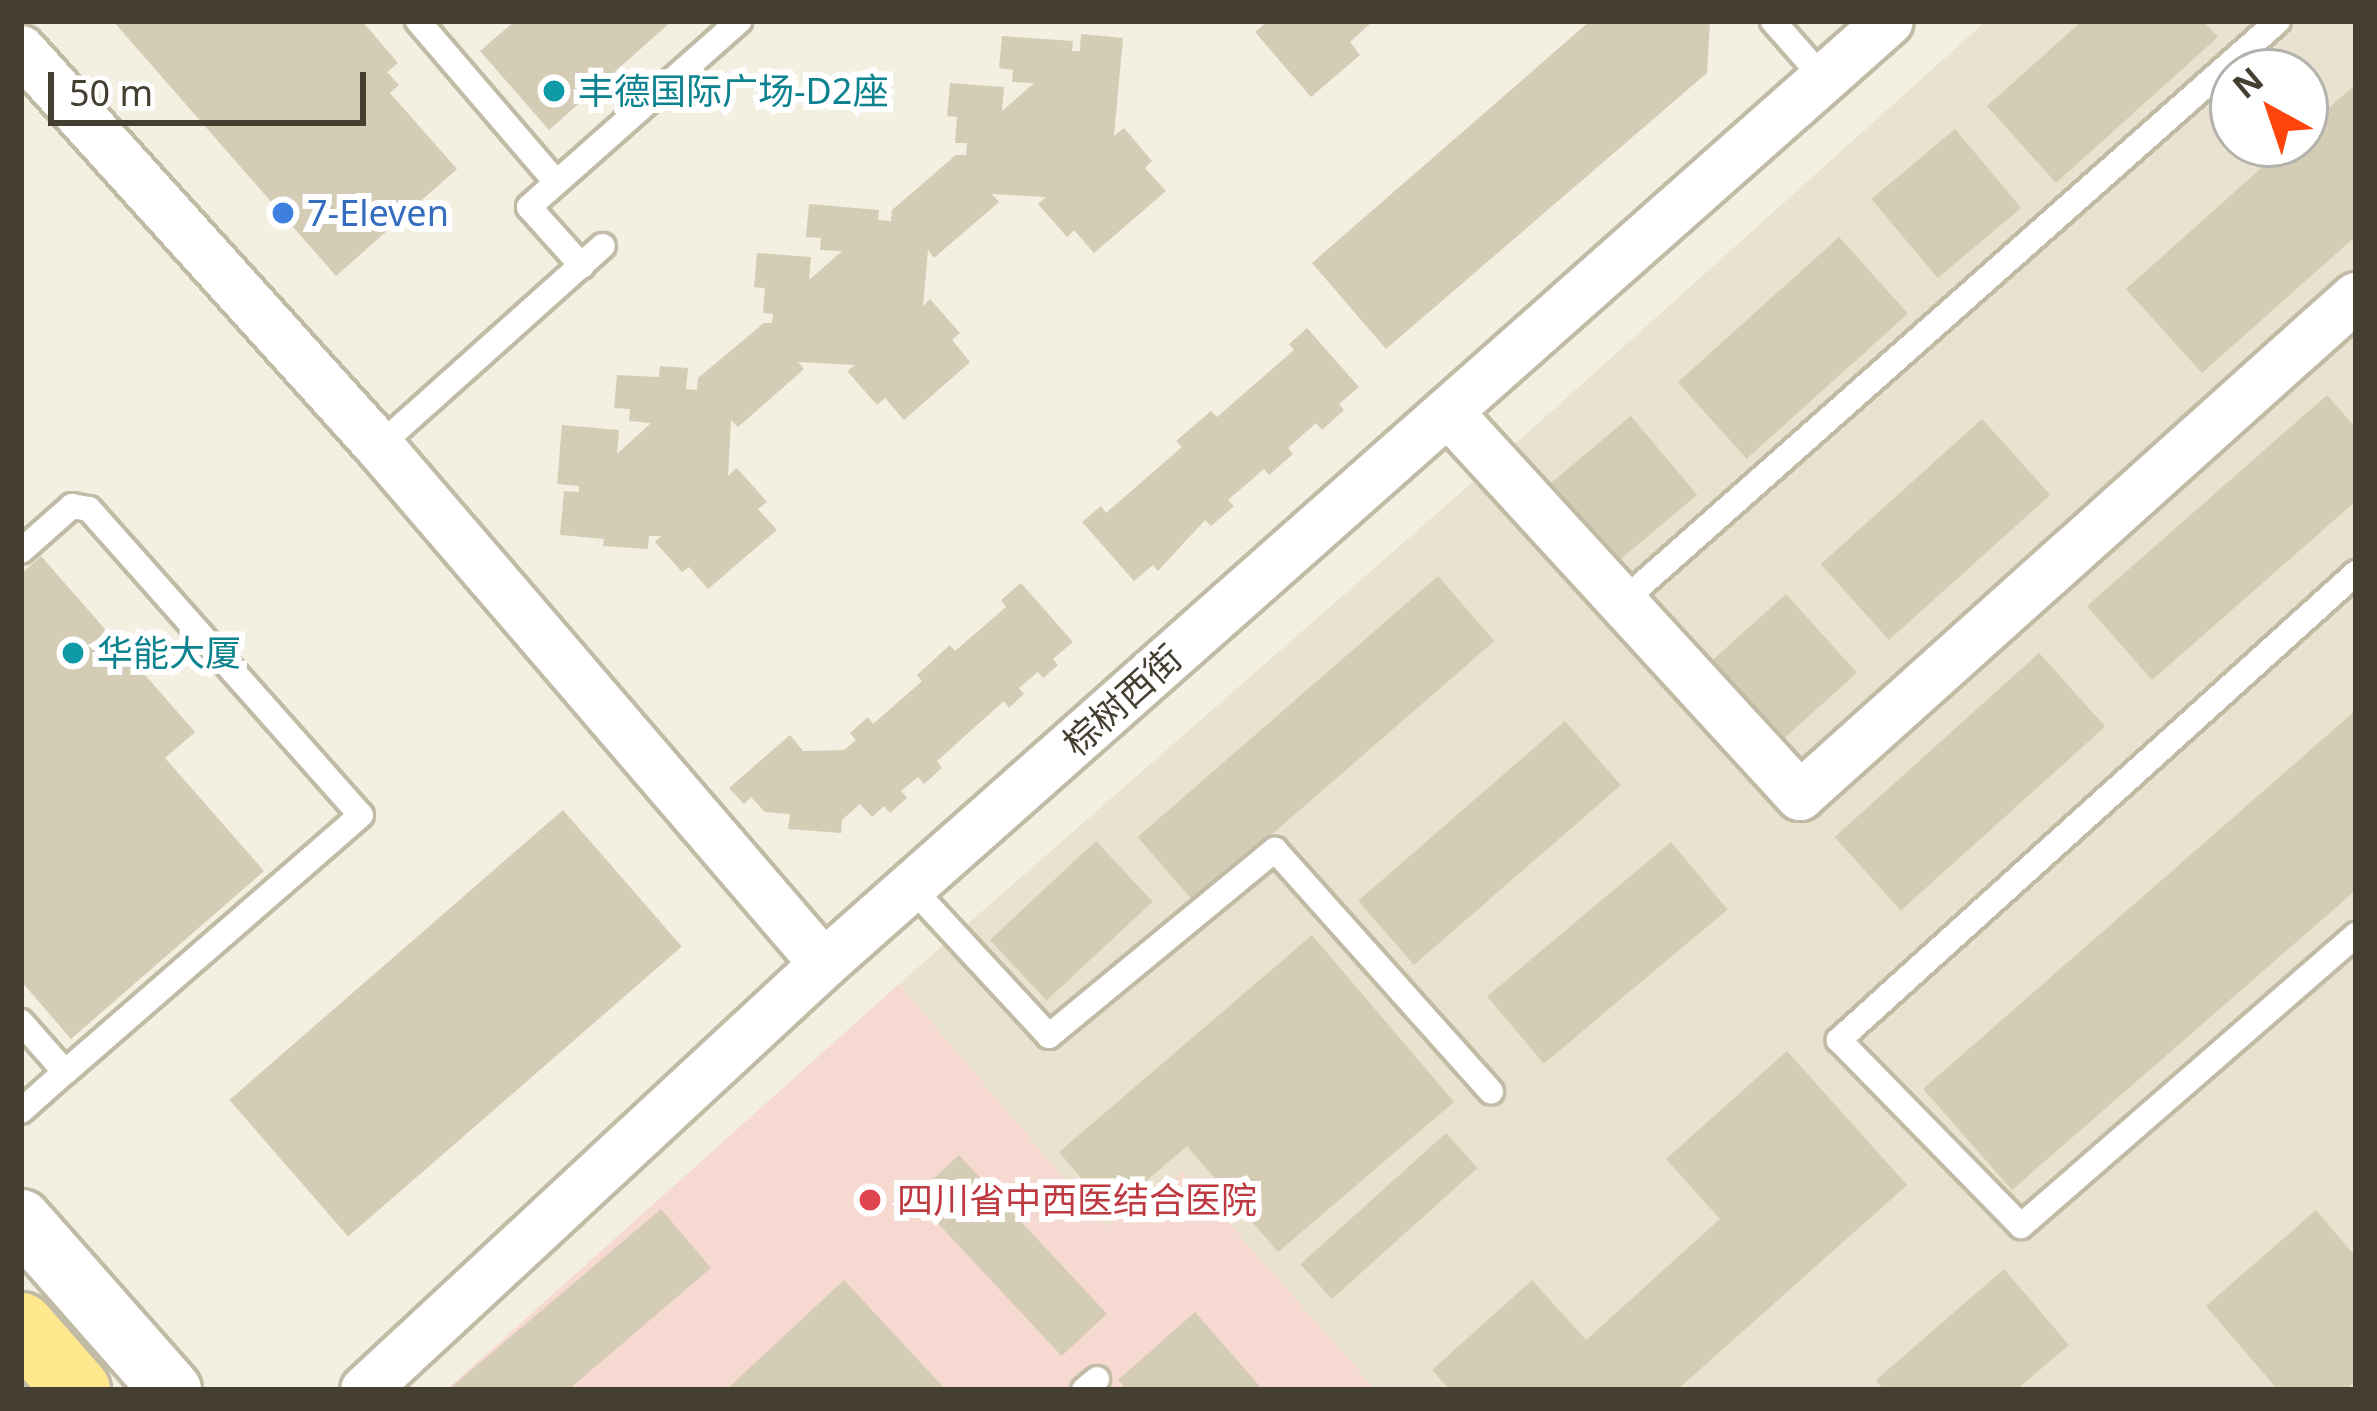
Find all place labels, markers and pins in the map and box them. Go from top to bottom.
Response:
place label: 丰德国际广场-D2座 [578,69,888,113]
marker: 丰德国际广场-D2座 [541,78,567,104]
place label: 7-Eleven [307,191,449,235]
marker: 7-Eleven [270,200,296,226]
place label: 华能大厦 [97,631,241,675]
marker: 华能大厦 [60,640,86,666]
place label: 四川省中西医结合医院 [897,1178,1257,1222]
marker: 四川省中西医结合医院 [854,1184,886,1216]

